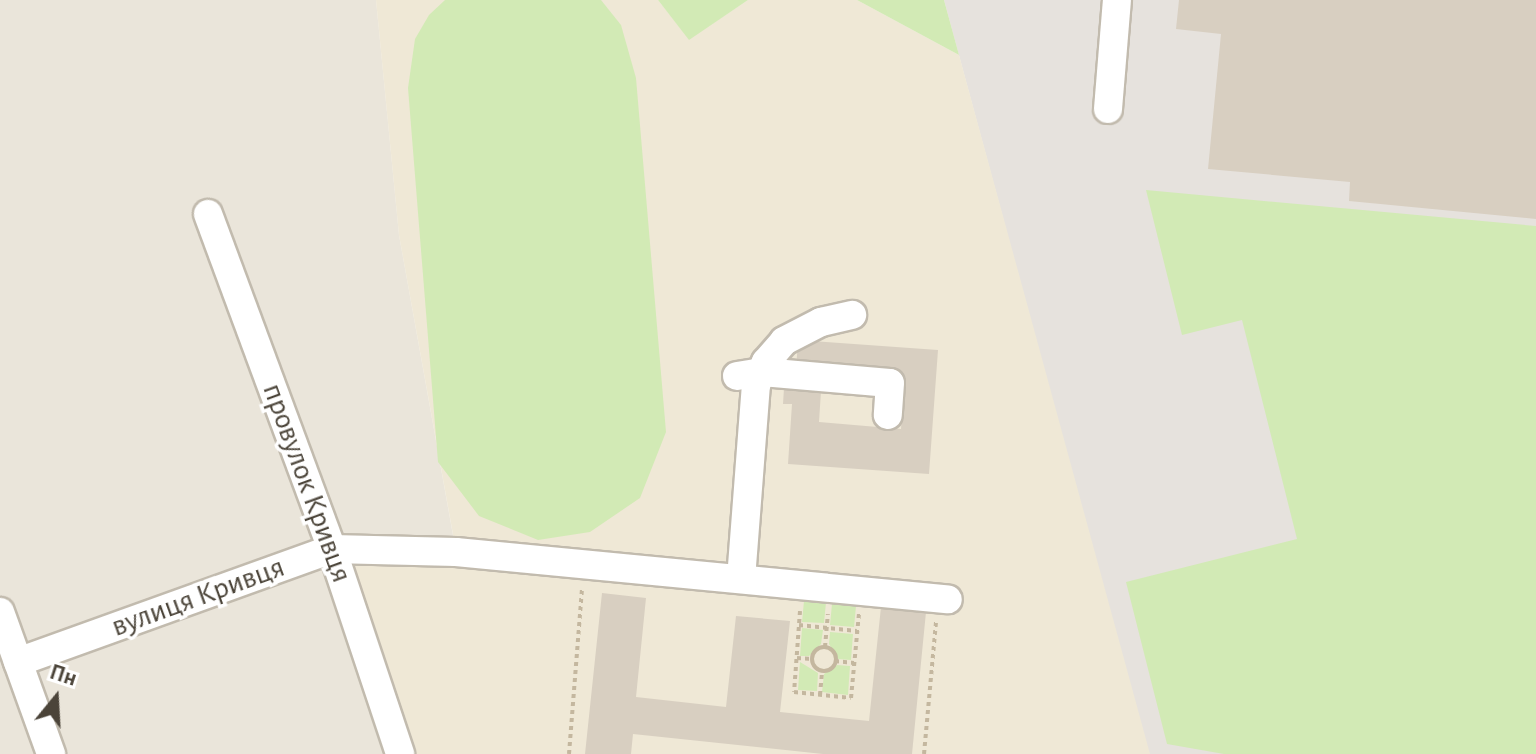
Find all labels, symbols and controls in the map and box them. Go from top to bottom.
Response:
street label: провулок Кривця [254,379,360,587]
street label: вулиця Кривця [107,549,289,645]
north arrow [16,658,96,738]
text: Пн [47,661,80,690]

